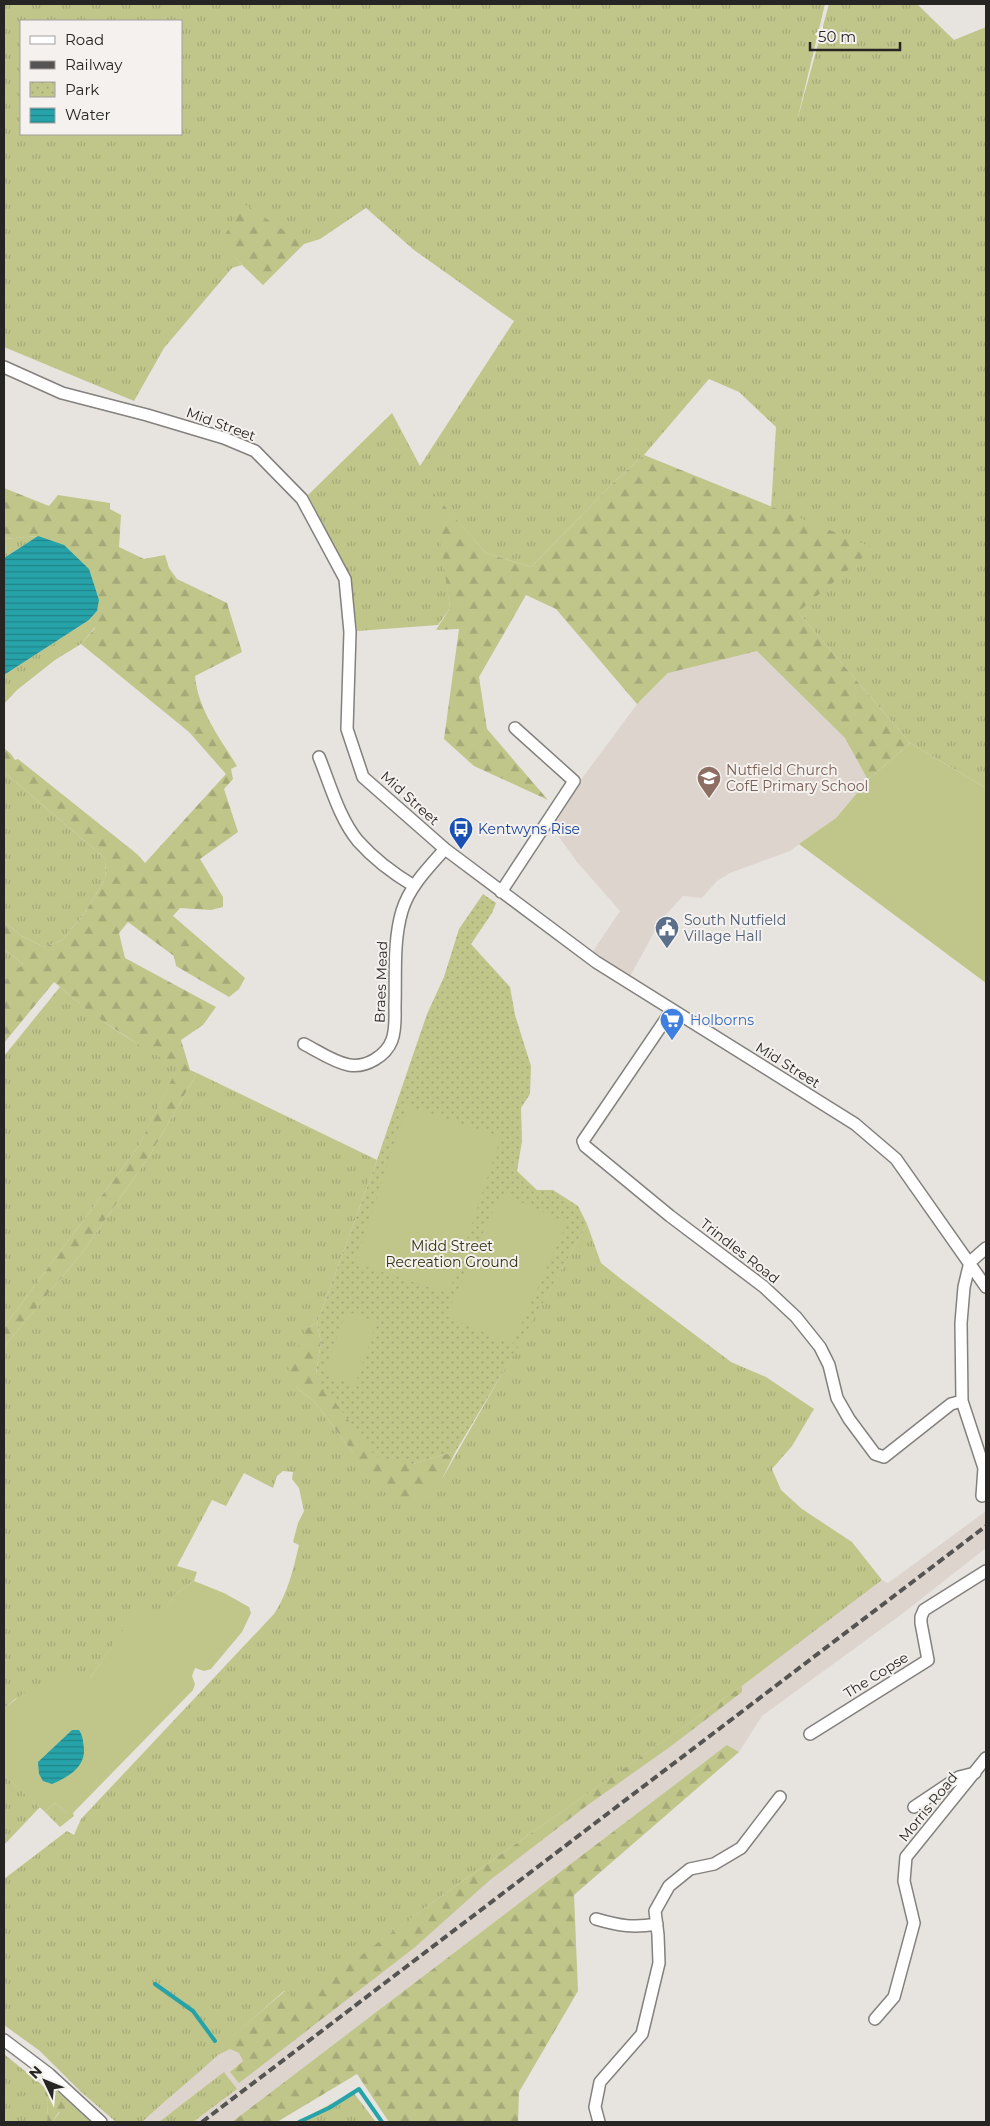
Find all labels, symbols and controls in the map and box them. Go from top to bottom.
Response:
legend [20,20,182,135]
scale bar [810,20,900,52]
text: 50 m [818,27,856,46]
text: Road [65,30,104,49]
text: Railway [65,55,123,74]
text: Park [65,80,99,99]
text: Water [65,105,111,124]
street label: Mid Street [184,403,258,445]
place label: Nutfield Church CofE Primary School [726,761,868,795]
school or university icon: Nutfield Church CofE Primary School [696,765,722,799]
street label: Mid Street [377,767,443,829]
bus stop icon: Kentwyns Rise [448,816,474,850]
place label: Kentwyns Rise [478,820,580,838]
place label: South Nutfield Village Hall [684,911,786,945]
public building icon: South Nutfield Village Hall [654,915,680,949]
street label: Braes Mead [371,941,391,1023]
supermarket icon: Holborns [659,1007,685,1041]
place label: Holborns [690,1011,754,1029]
street label: Mid Street [752,1038,824,1092]
street label: Trindles Road [697,1215,783,1287]
park label: Midd Street Recreation Ground [385,1237,519,1271]
street label: The Copse [840,1648,912,1702]
street label: Morris Road [895,1769,961,1845]
north arrow [20,2056,70,2106]
text: N [25,2062,46,2082]

